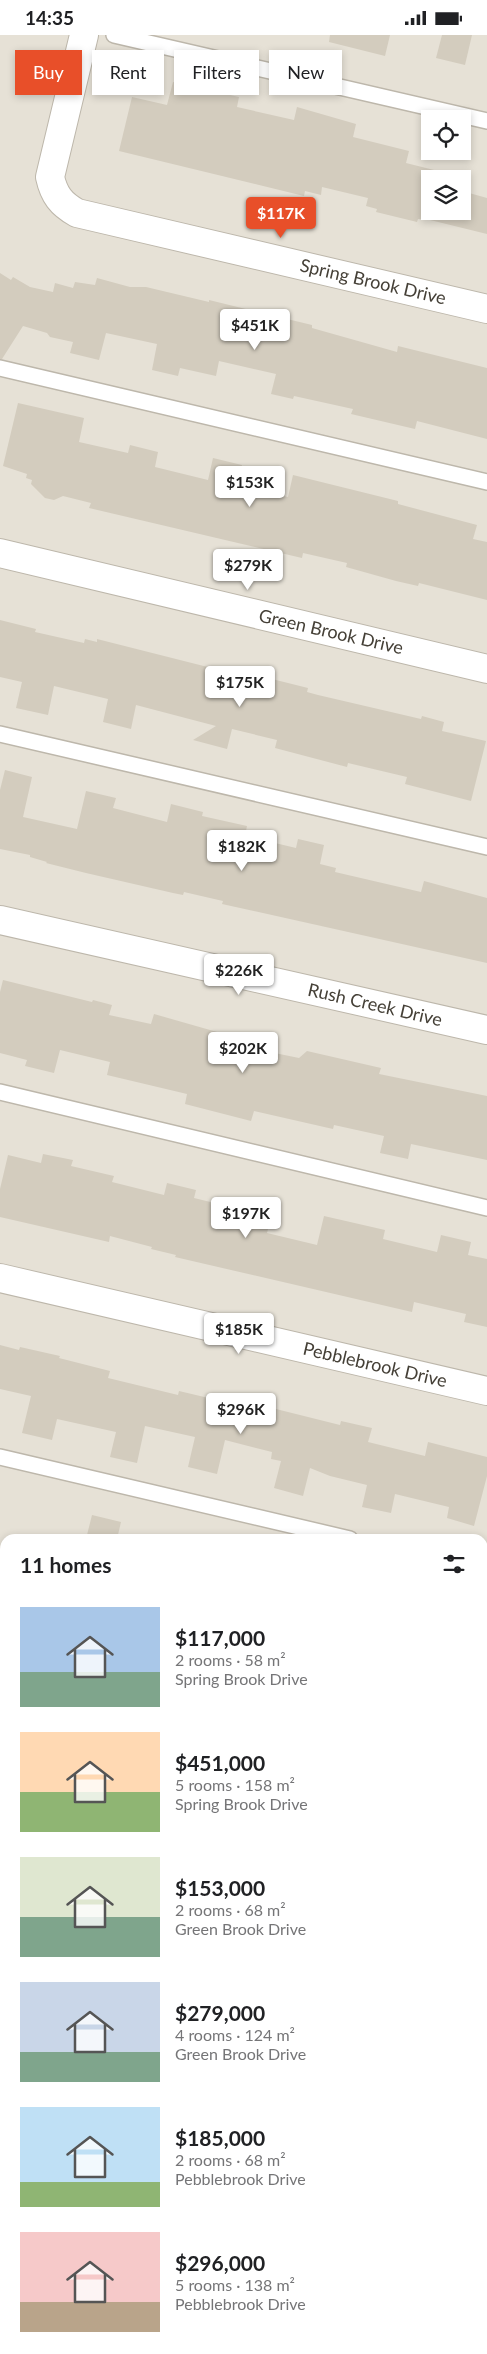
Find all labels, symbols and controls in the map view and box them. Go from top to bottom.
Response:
text: 14:35 [25,6,74,29]
chip: Buy [15,50,82,95]
chip: Rent [92,50,164,95]
chip: Filters [174,50,259,95]
chip: New [269,50,342,95]
map controls [421,110,471,220]
button: locate [421,110,471,160]
button: layers [421,170,471,220]
pin: $117K [246,197,316,239]
text: $117K [257,203,305,222]
street label: Spring Brook Drive [298,254,448,309]
pin: $451K [220,309,290,351]
text: $451K [231,315,279,334]
pin: $153K [215,465,285,508]
text: $153K [226,472,274,491]
pin: $279K [213,549,283,591]
text: $279K [224,555,272,574]
street label: Green Brook Drive [257,604,406,658]
pin: $175K [205,665,275,708]
text: $175K [216,672,264,691]
pin: $182K [207,829,277,872]
text: $182K [218,836,266,855]
pin: $226K [204,953,274,996]
text: $226K [215,960,263,979]
street label: Rush Creek Drive [306,978,445,1030]
pin: $202K [208,1031,278,1074]
text: $202K [219,1038,267,1057]
pin: $197K [211,1197,281,1239]
text: $197K [222,1203,270,1222]
pin: $185K [204,1313,274,1355]
text: $185K [215,1319,263,1338]
street label: Pebblebrook Drive [301,1337,449,1391]
pin: $296K [206,1393,276,1435]
text: $296K [217,1399,265,1418]
icon: filters [440,1550,468,1578]
text: 11 homes [20,1552,111,1577]
text: $117,000 [175,1625,265,1650]
icon: home [60,1627,120,1687]
text: 2 rooms · 58 m² [175,1650,286,1669]
text: Spring Brook Drive [175,1669,308,1688]
text: $451,000 [175,1750,265,1775]
icon: home [60,1752,120,1812]
text: 5 rooms · 158 m² [175,1775,295,1794]
text: Spring Brook Drive [175,1794,308,1813]
text: $153,000 [175,1875,265,1900]
icon: home [60,1877,120,1937]
text: 2 rooms · 68 m² [175,1900,286,1919]
text: Green Brook Drive [175,1919,306,1938]
text: $279,000 [175,2000,265,2025]
icon: home [60,2002,120,2062]
text: 4 rooms · 124 m² [175,2025,295,2044]
text: Green Brook Drive [175,2044,306,2063]
text: $185,000 [175,2125,265,2150]
icon: home [60,2127,120,2187]
text: 2 rooms · 68 m² [175,2150,286,2169]
text: Pebblebrook Drive [175,2169,306,2188]
text: $296,000 [175,2250,265,2275]
icon: home [60,2252,120,2312]
text: 5 rooms · 138 m² [175,2275,295,2294]
text: Pebblebrook Drive [175,2294,306,2313]

